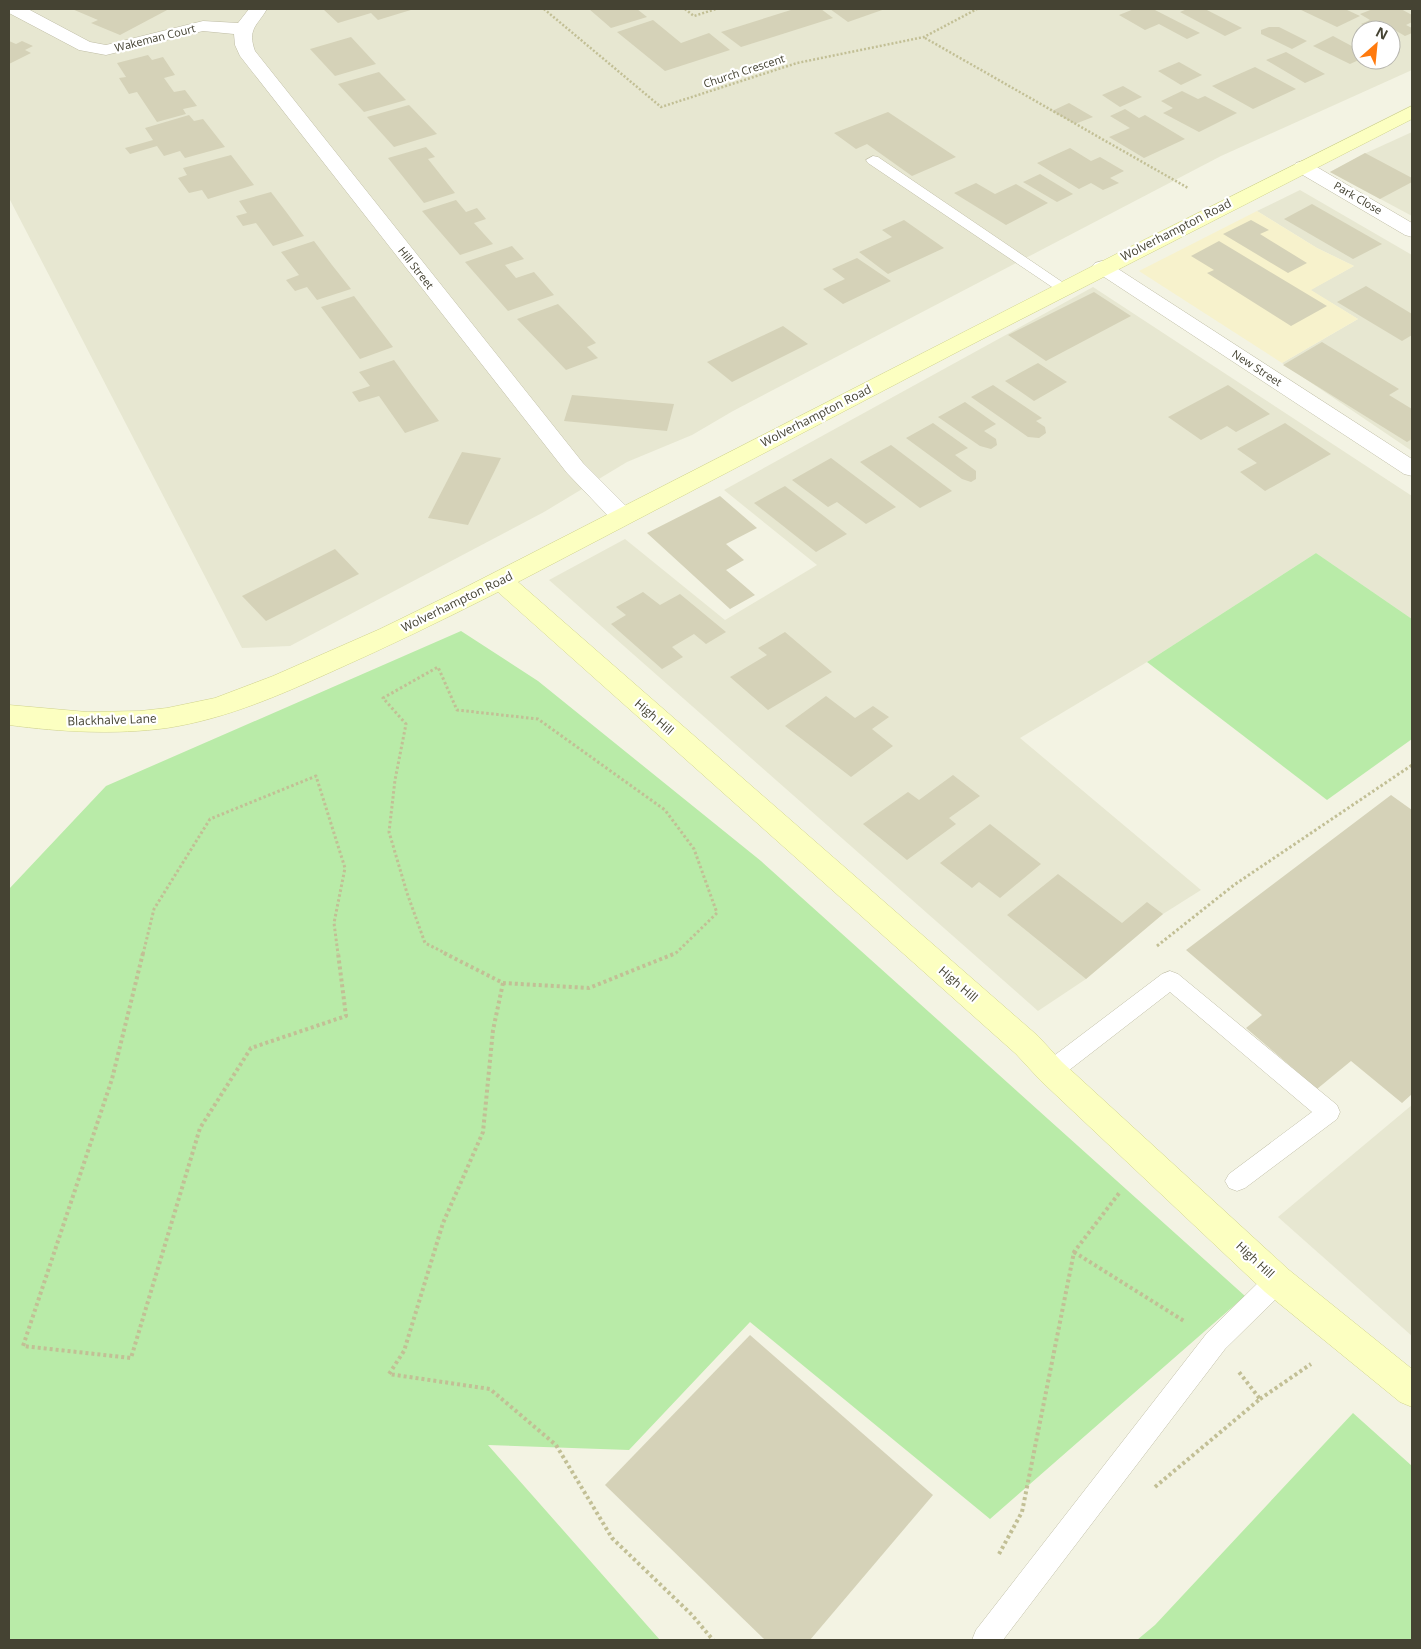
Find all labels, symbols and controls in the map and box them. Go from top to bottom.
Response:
street label: Wakeman Court [113,20,197,55]
north arrow [1351,20,1401,70]
text: N [1373,22,1392,44]
street label: Church Crescent [701,50,787,91]
street label: Park Close [1331,178,1385,217]
street label: Wolverhampton Road [1118,194,1234,265]
street label: Hill Street [395,243,438,292]
street label: New Street [1229,346,1285,389]
street label: Wolverhampton Road [758,380,874,451]
street label: Wolverhampton Road [398,567,515,636]
street label: High Hill [631,695,678,738]
street label: Blackhalve Lane [67,709,157,730]
street label: High Hill [935,962,982,1005]
street label: High Hill [1232,1237,1278,1282]

